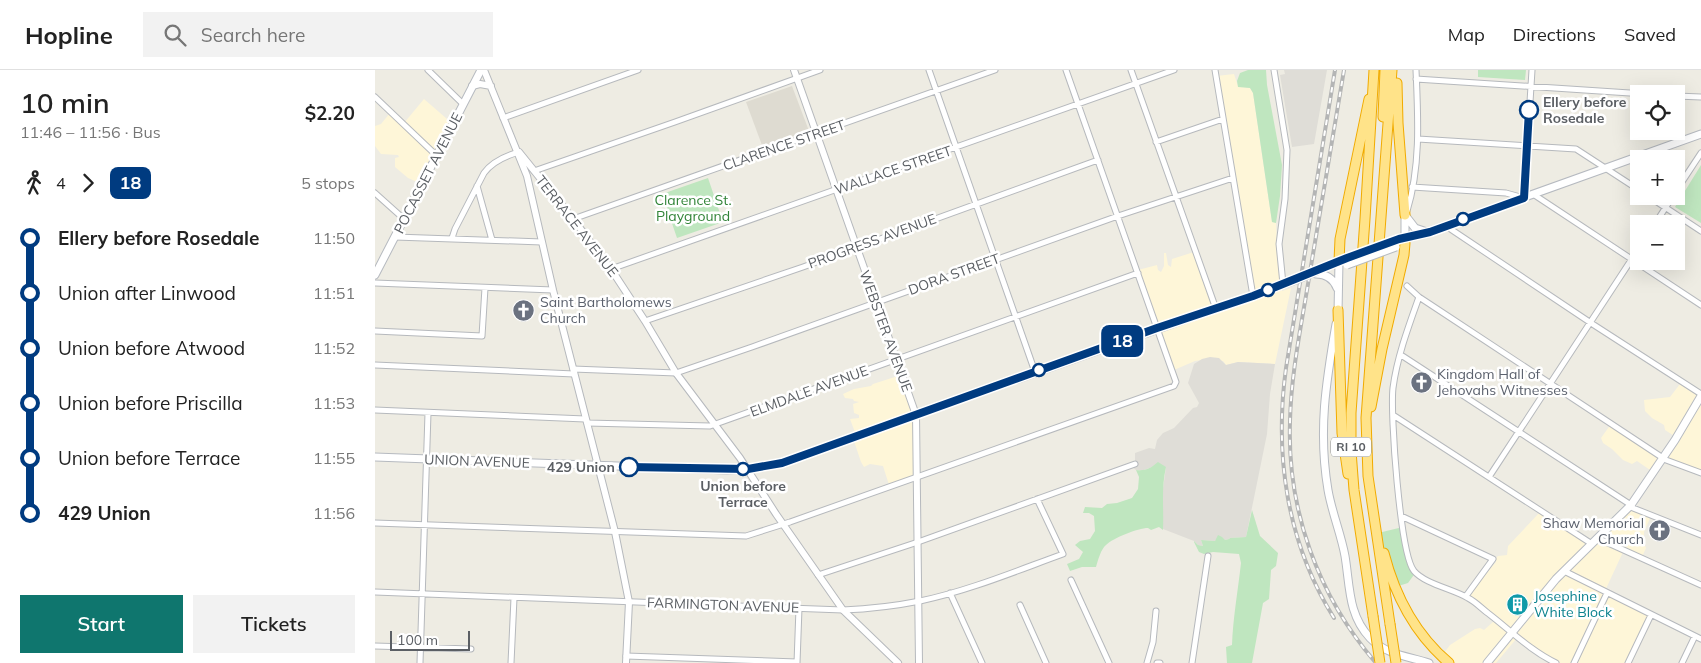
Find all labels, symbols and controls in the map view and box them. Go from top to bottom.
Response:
search box [143,12,493,57]
text: Hopline [25,20,113,50]
icon: search [161,21,189,49]
text: Search here [201,23,305,47]
text: Map [1448,23,1485,46]
text: Directions [1513,23,1596,46]
text: Saved [1624,23,1676,46]
text: 10 min [20,85,110,120]
map controls [1630,85,1685,270]
button: locate [1630,85,1685,140]
place label: Ellery before Rosedale [1543,93,1627,127]
marker: Ellery before Rosedale [1519,100,1539,120]
text: $2.20 [305,101,355,125]
street label: POCASSET AVENUE [390,109,466,237]
street label: CLARENCE STREET [720,115,848,174]
text: 11:46 – 11:56 · Bus [20,122,161,142]
street label: WALLACE STREET [832,141,955,199]
button: + [1630,150,1685,205]
icon: walk [20,169,48,197]
icon: forward [74,169,102,197]
text: 18 [120,171,141,194]
street label: TERRACE AVENUE [532,172,622,280]
text: 4 [56,173,66,193]
text: 5 stops [301,173,355,193]
park label: Clarence St. Playground [654,191,732,225]
street label: PROGRESS AVENUE [805,209,939,273]
unlabelled marker [1456,212,1470,226]
button: − [1630,215,1685,270]
text: Ellery before Rosedale [58,226,259,250]
text: 11:50 [313,228,355,248]
street label: DORA STREET [906,249,1003,299]
street label: WEBSTER AVENUE [856,268,916,394]
text: Union after Linwood [58,281,236,305]
text: 11:51 [313,283,355,303]
unlabelled marker [1261,283,1275,297]
place label: Saint Bartholomews Church [540,293,672,327]
church icon: Saint Bartholomews Church [512,298,536,322]
line badge: 18 [1099,325,1145,357]
text: 18 [1111,329,1133,352]
text: Union before Atwood [58,336,245,360]
text: 11:52 [313,338,355,358]
street label: ELMDALE AVENUE [747,361,871,421]
unlabelled marker [1032,363,1046,377]
place label: Kingdom Hall of Jehovahs Witnesses [1437,365,1568,399]
church icon: Kingdom Hall of Jehovahs Witnesses [1409,370,1433,394]
text: Union before Priscilla [58,391,243,415]
text: 11:53 [313,393,355,413]
road number: RI 10 [1331,438,1371,457]
text: Union before Terrace [58,446,240,470]
text: 11:55 [313,448,355,468]
street label: UNION AVENUE [424,450,530,472]
marker: 429 Union [619,457,639,477]
place label: 429 Union [547,458,615,476]
marker: Union before Terrace [736,462,750,476]
place label: Union before Terrace [700,477,786,511]
text: 429 Union [58,501,151,525]
text: 11:56 [313,503,355,523]
place label: Shaw Memorial Church [1543,514,1644,548]
church icon: Shaw Memorial Church [1648,519,1672,543]
place label: Josephine White Block [1534,587,1613,621]
building icon: Josephine White Block [1506,592,1530,616]
street label: FARMINGTON AVENUE [647,593,799,617]
button: Start [20,595,183,653]
button: Tickets [193,595,355,653]
scale bar [390,628,470,651]
text: 100 m [397,631,438,649]

